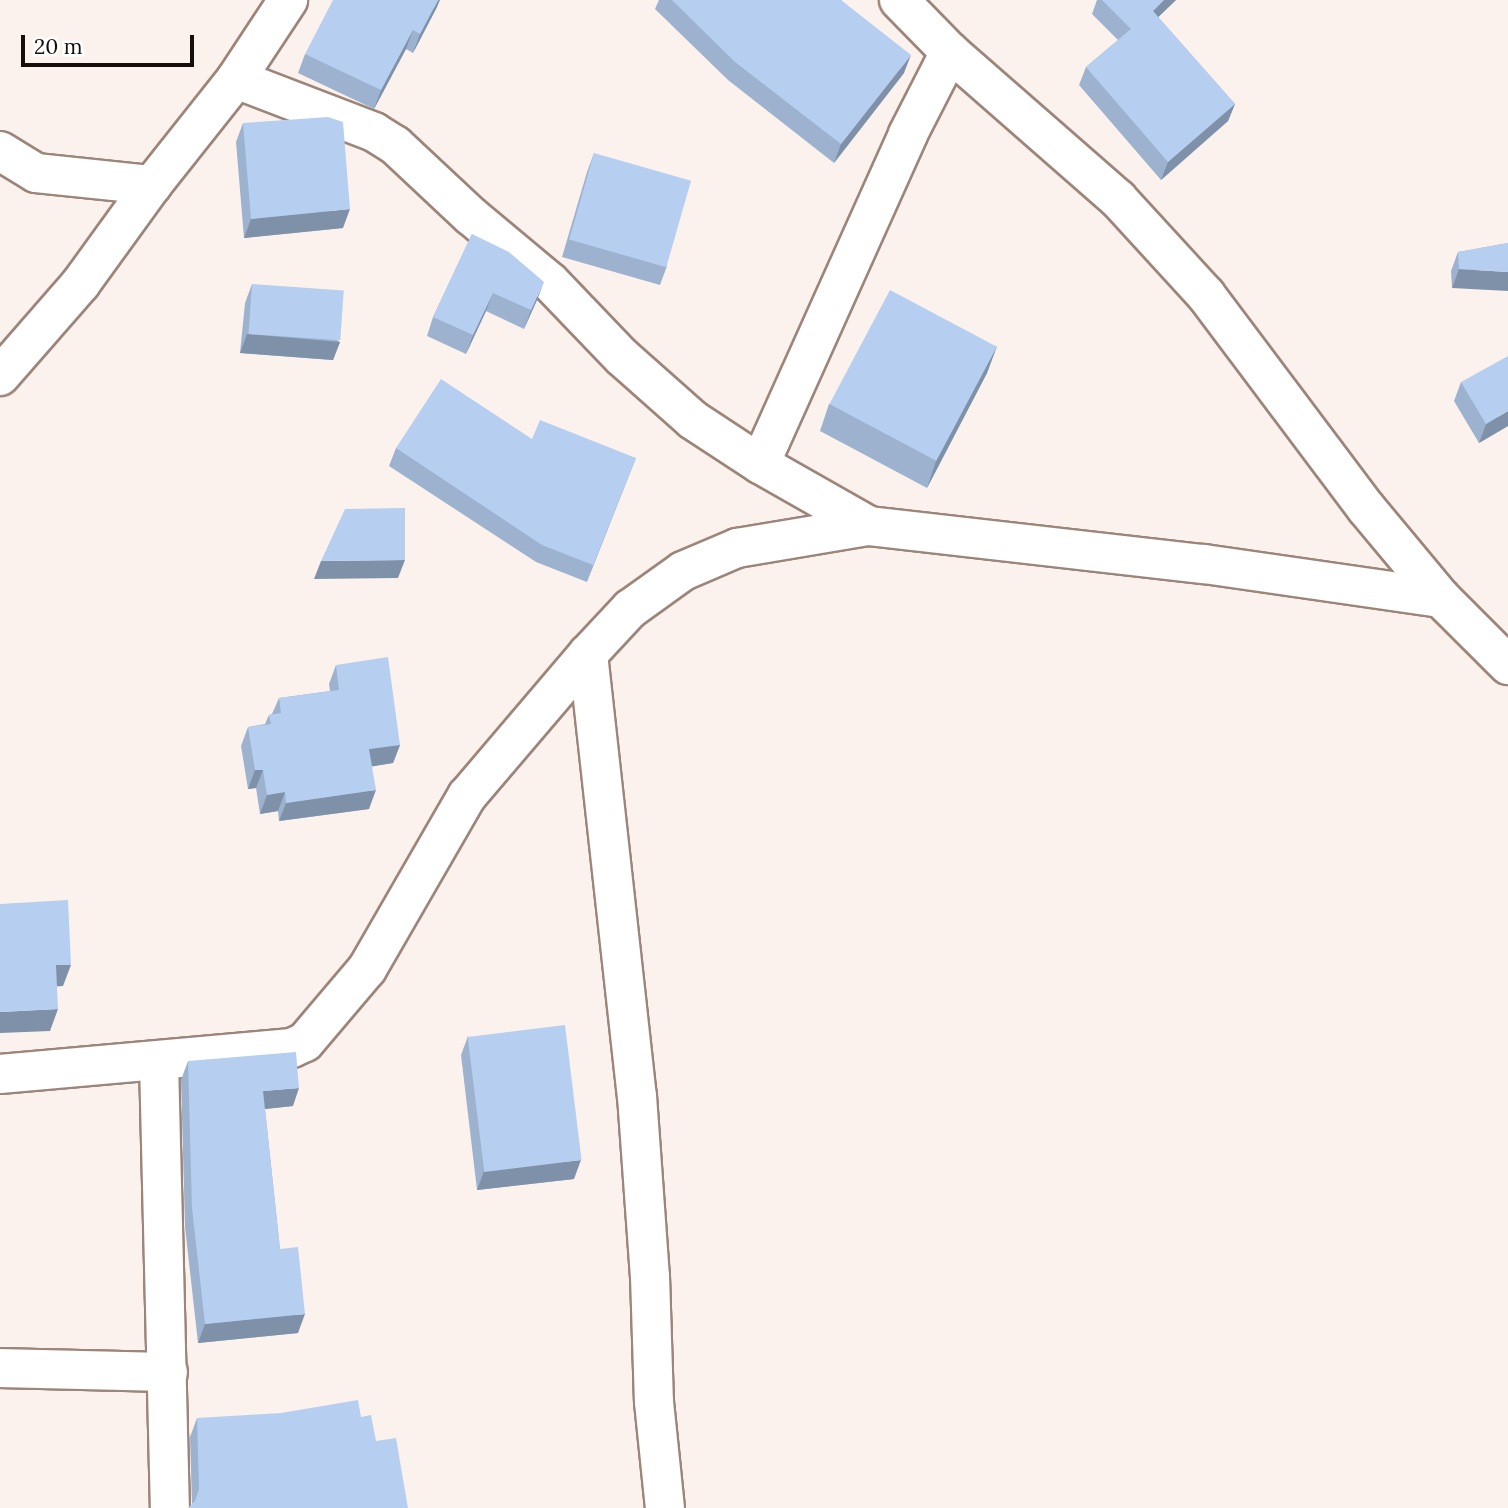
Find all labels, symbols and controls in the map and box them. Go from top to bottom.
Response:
scale bar [24,21,198,65]
text: 20 m [34,33,83,60]

